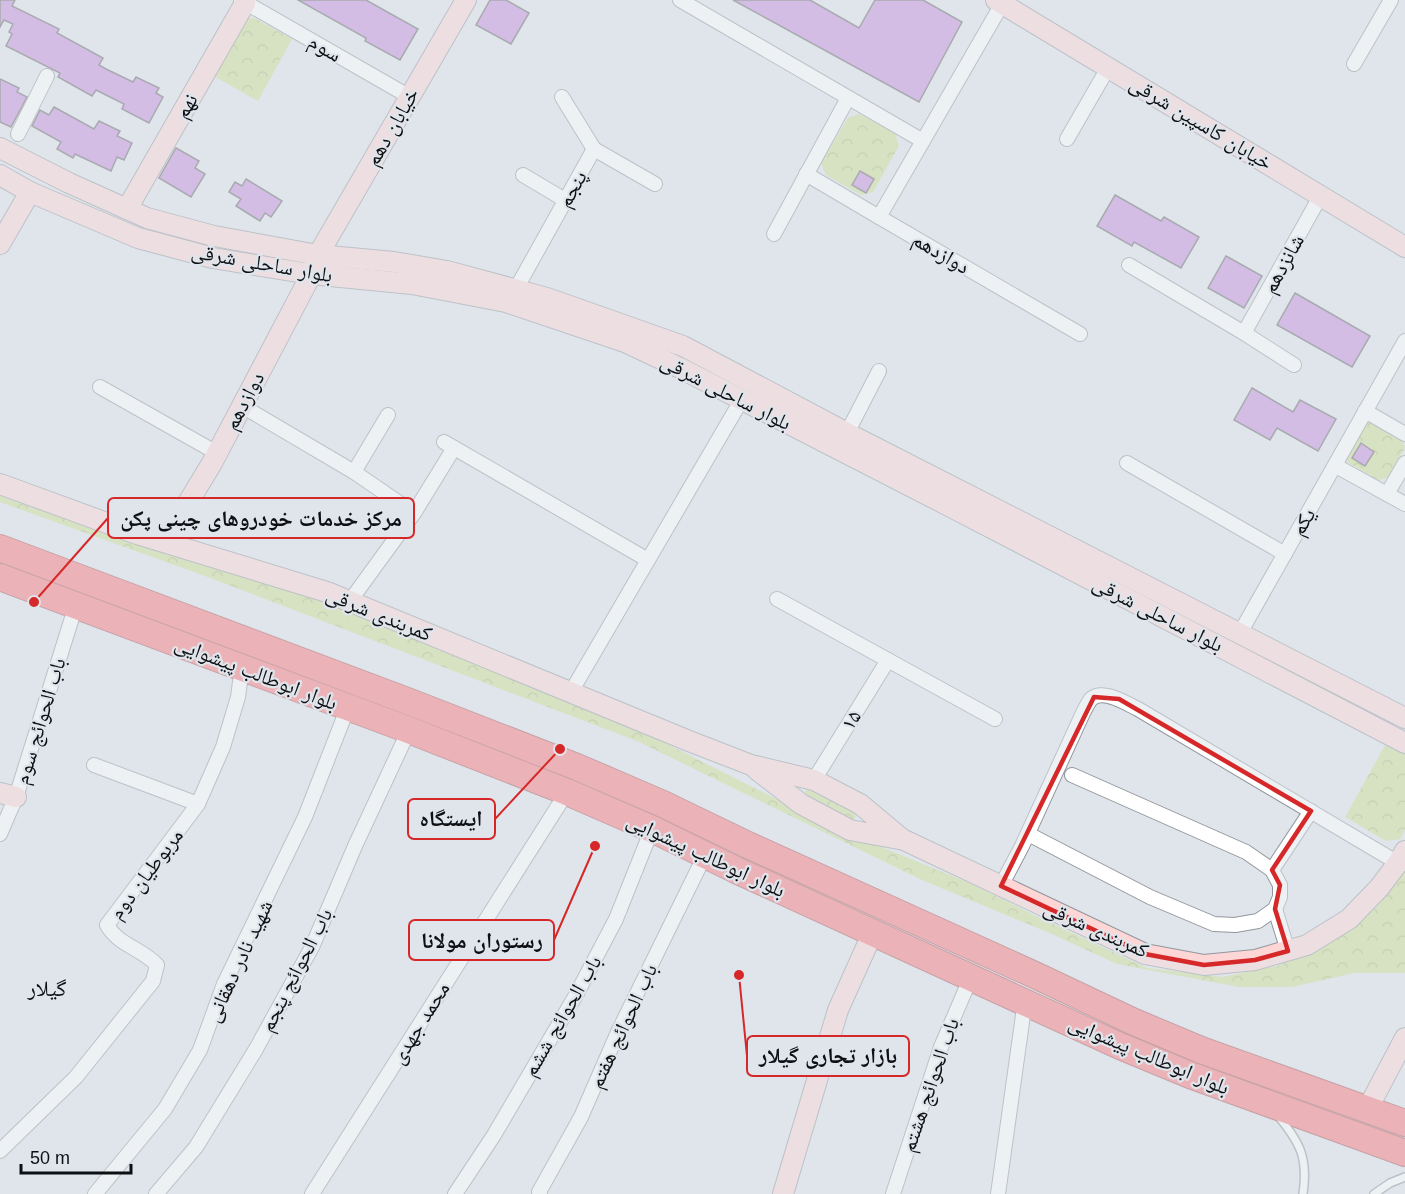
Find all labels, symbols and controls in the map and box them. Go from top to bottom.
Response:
street label: سوم [303,29,346,69]
street label: خیابان کاسپین شرقی [1125,71,1277,176]
street label: خیابان دهم [360,84,426,171]
street label: نهم [169,89,204,124]
street label: پنجم [552,166,594,213]
street label: دوازدهم [907,227,974,281]
street label: شانزدهم [1257,230,1311,299]
street label: بلوار ساحلی شرقی [189,239,335,288]
street label: بلوار ساحلی شرقی [656,349,795,436]
street label: دوازدهم [219,368,271,435]
callout: مرکز خدمات خودروهای چینی پکن [108,498,414,538]
street label: یکم [1286,504,1322,541]
text: مرکز خدمات خودروهای چینی پکن [120,506,402,532]
street label: بلوار ساحلی شرقی [1088,571,1227,658]
street label: کمربندی شرقی [322,582,436,647]
street label: بلوار ابوطالب پیشوایی [171,631,341,716]
street label: باب الحوائج سوم [9,655,73,788]
street label: ۱۵ [836,706,865,734]
callout: ایستگاه [408,799,495,839]
text: ایستگاه [419,806,483,831]
street label: بلوار ابوطالب پیشوایی [623,808,789,903]
street label: مربوطیان دوم [104,824,189,925]
street label: کمربندی شرقی [1040,895,1152,964]
street label: شهید نادر دهقانی [200,896,279,1026]
street label: باب الحوائج پنجم [255,904,339,1037]
callout: رستوران مولانا [409,920,554,960]
text: رستوران مولانا [421,928,543,954]
street label: باب الحوائج ششم [518,951,608,1082]
street label: باب الحوائج هفتم [584,960,664,1093]
district label: گیلار [27,976,66,1001]
street label: محمد جهدی [385,977,455,1069]
street label: بلوار ابوطالب پیشوایی [1065,1010,1233,1101]
street label: باب الحوائج هشتم [896,1015,966,1156]
callout: بازار تجاری گیلار [747,1036,909,1076]
text: بازار تجاری گیلار [758,1043,897,1069]
scale bar [21,1137,130,1175]
text: 50 m [30,1148,70,1168]

